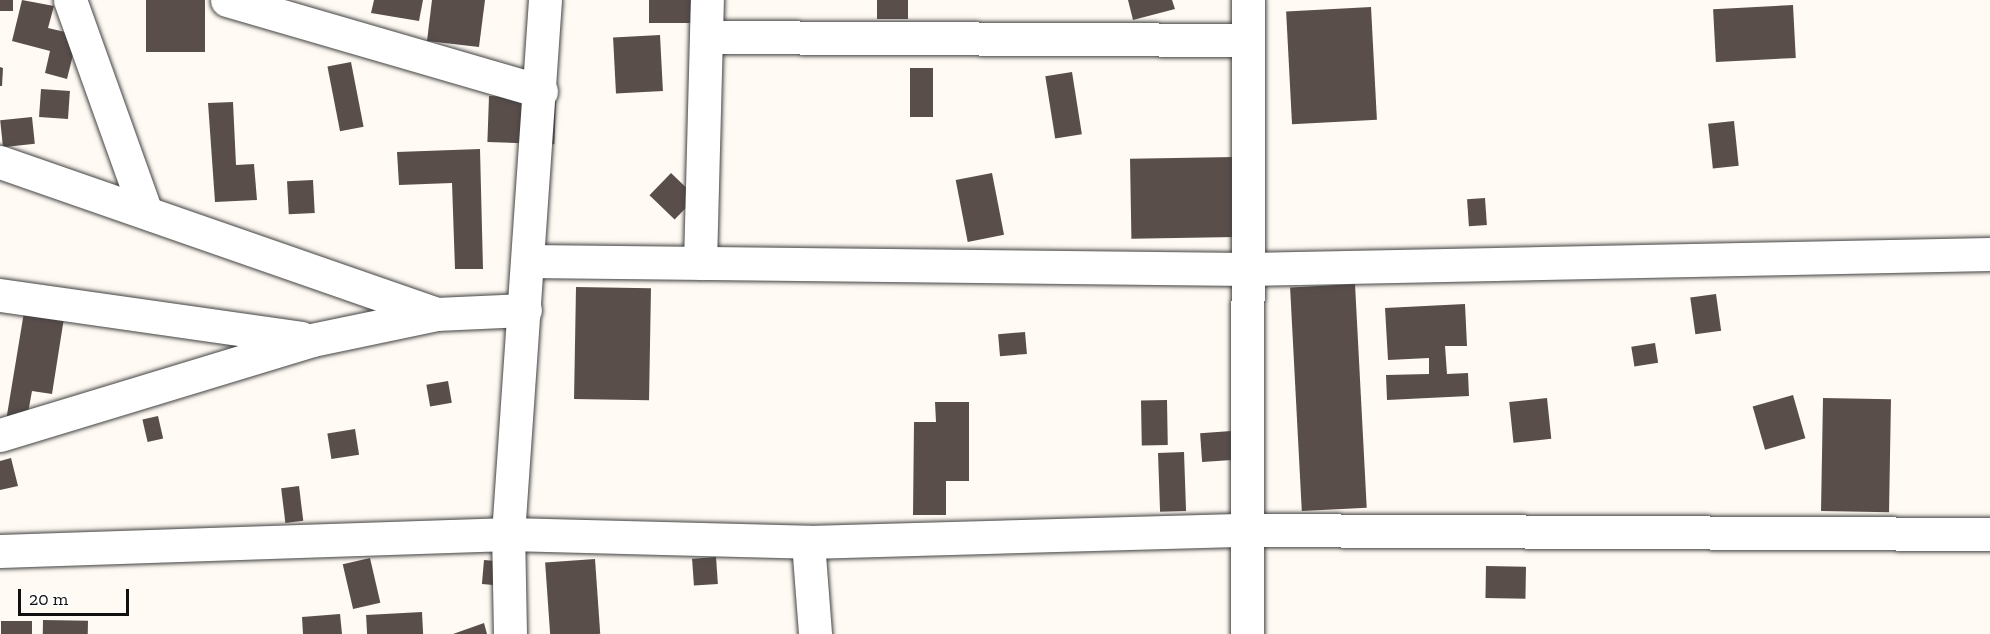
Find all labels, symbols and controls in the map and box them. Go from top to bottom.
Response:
scale bar [21,577,132,615]
text: 20 m [29,588,68,610]

